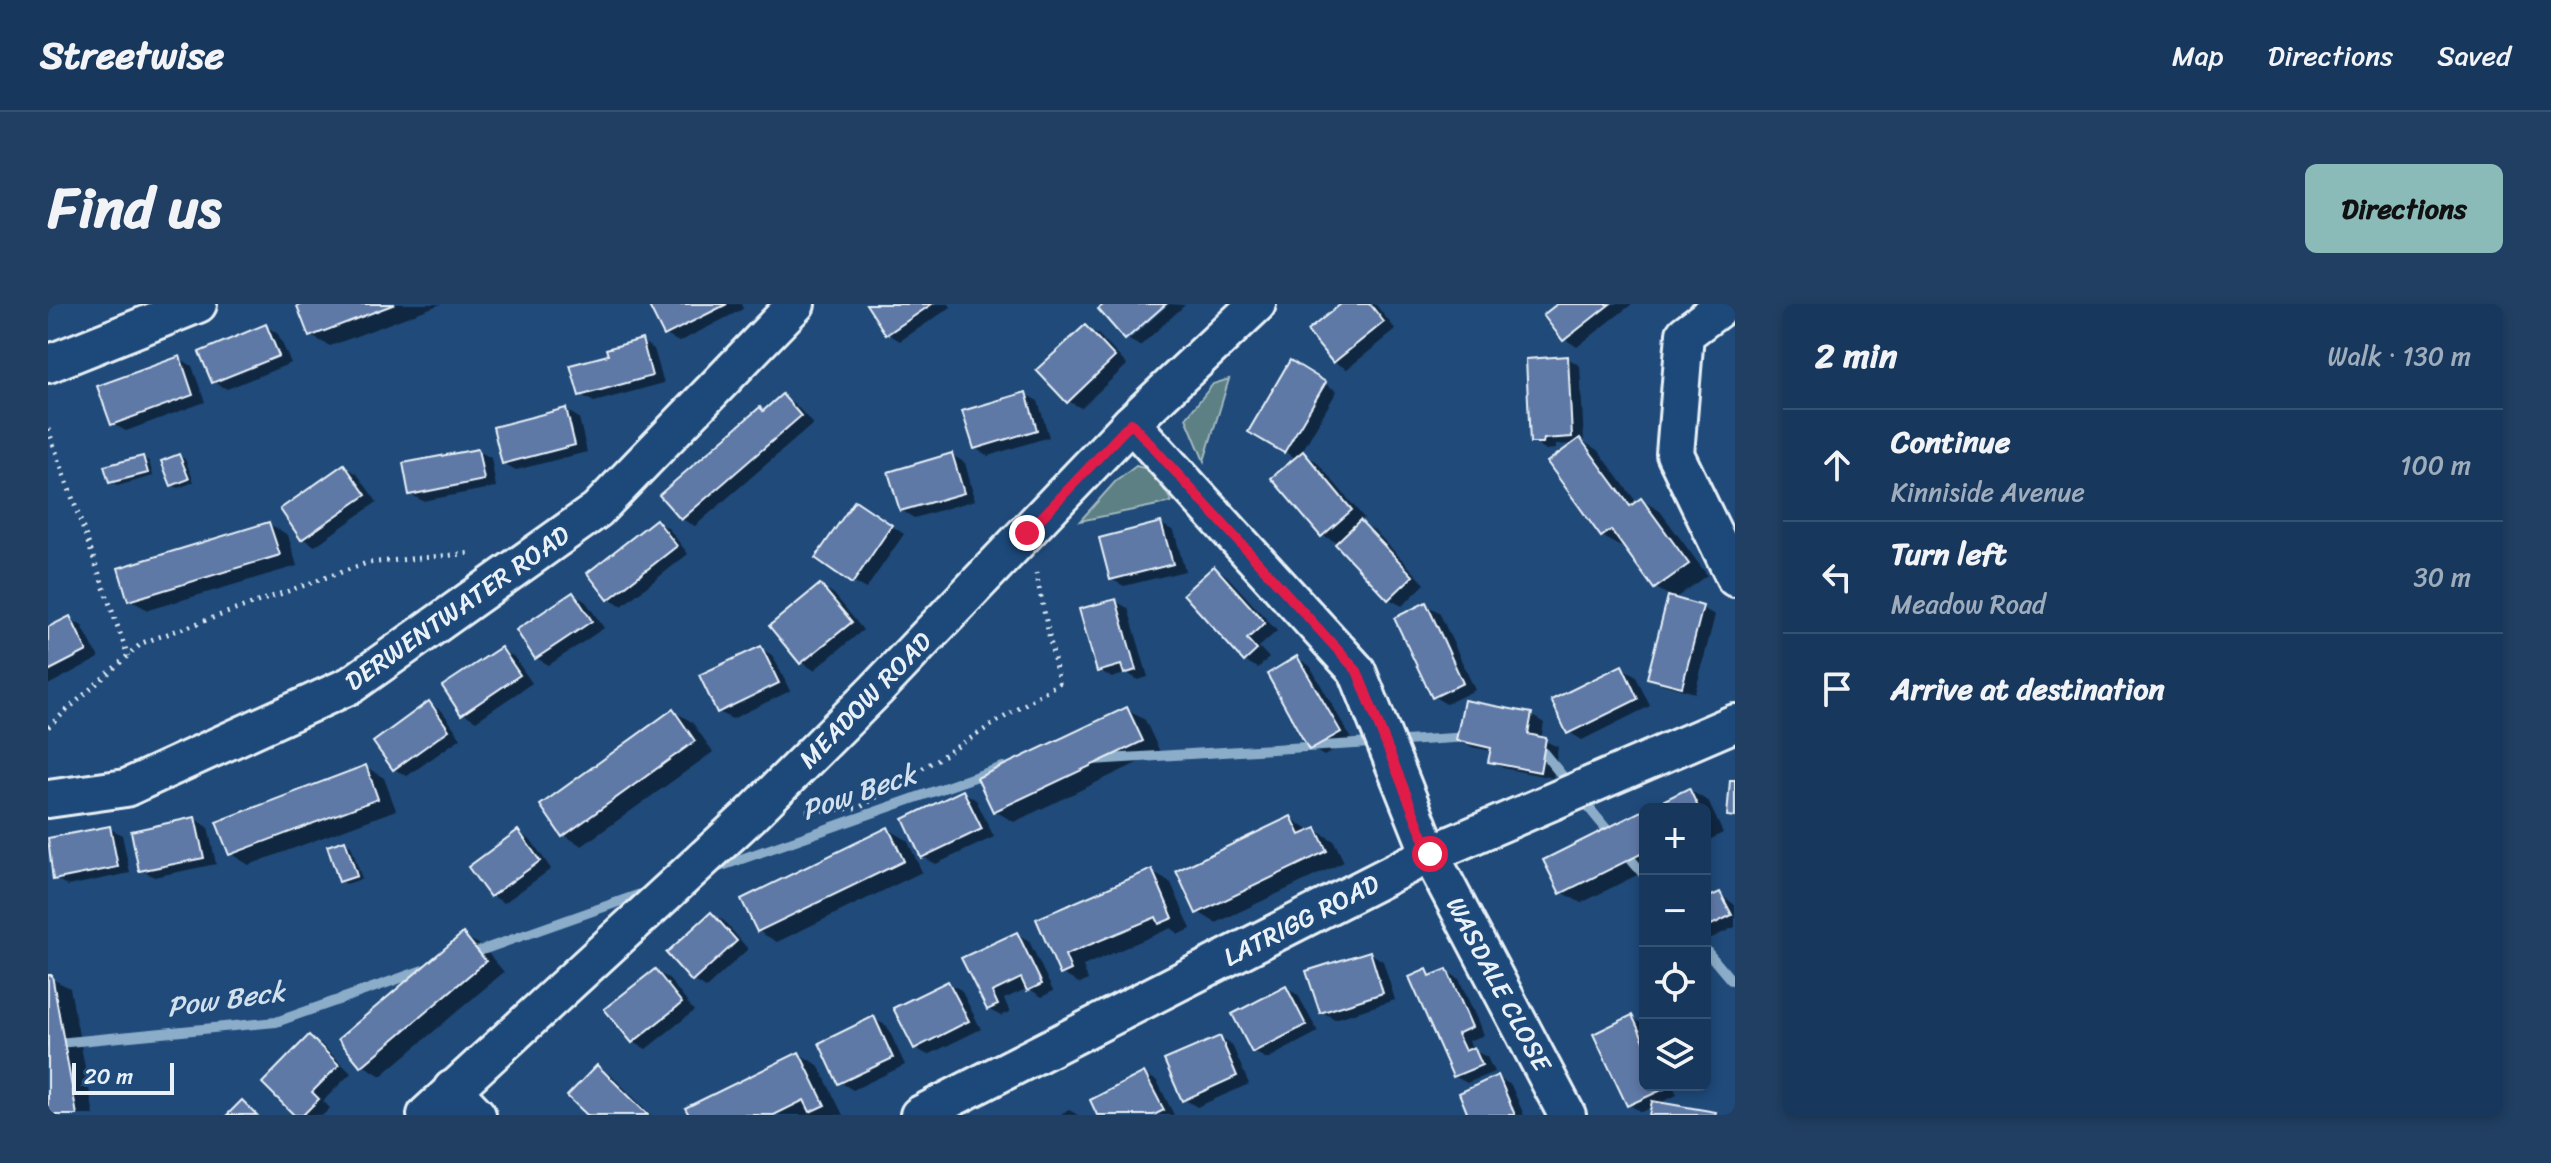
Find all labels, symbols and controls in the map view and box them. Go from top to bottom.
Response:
text: Streetwise [40,22,224,89]
text: Map [2172,31,2224,80]
text: Directions [2268,31,2393,80]
text: Saved [2437,31,2511,80]
text: Find us [48,159,221,258]
button: Directions [2305,164,2503,253]
text: 2 min [1815,326,1897,386]
text: Walk · 130 m [2328,333,2471,379]
text: Continue [1891,415,2010,469]
text: 100 m [2400,442,2471,488]
icon: ahead [1815,443,1859,487]
text: Kinniside Avenue [1891,469,2085,515]
street label: DERWENTWATER ROAD [335,512,580,703]
route end [1009,515,1045,551]
text: Turn left [1891,527,2007,581]
text: 30 m [2414,554,2471,600]
icon: left [1815,555,1859,599]
text: Meadow Road [1891,581,2046,627]
street label: MEADOW ROAD [787,620,944,780]
text: Arrive at destination [1891,662,2165,716]
icon: arrive [1815,667,1859,711]
water label: Pow Beck [795,749,925,835]
map controls [1639,803,1711,1091]
button: + [1639,803,1711,875]
route start [1412,836,1448,872]
street label: LATRIGG ROAD [1215,861,1388,979]
button: − [1639,875,1711,947]
street label: WASDALE CLOSE [1433,888,1565,1081]
button: locate [1639,947,1711,1019]
water label: Pow Beck [164,966,290,1032]
button: layers [1639,1019,1711,1091]
text: 20 m [84,1057,133,1096]
scale bar [72,1059,174,1095]

